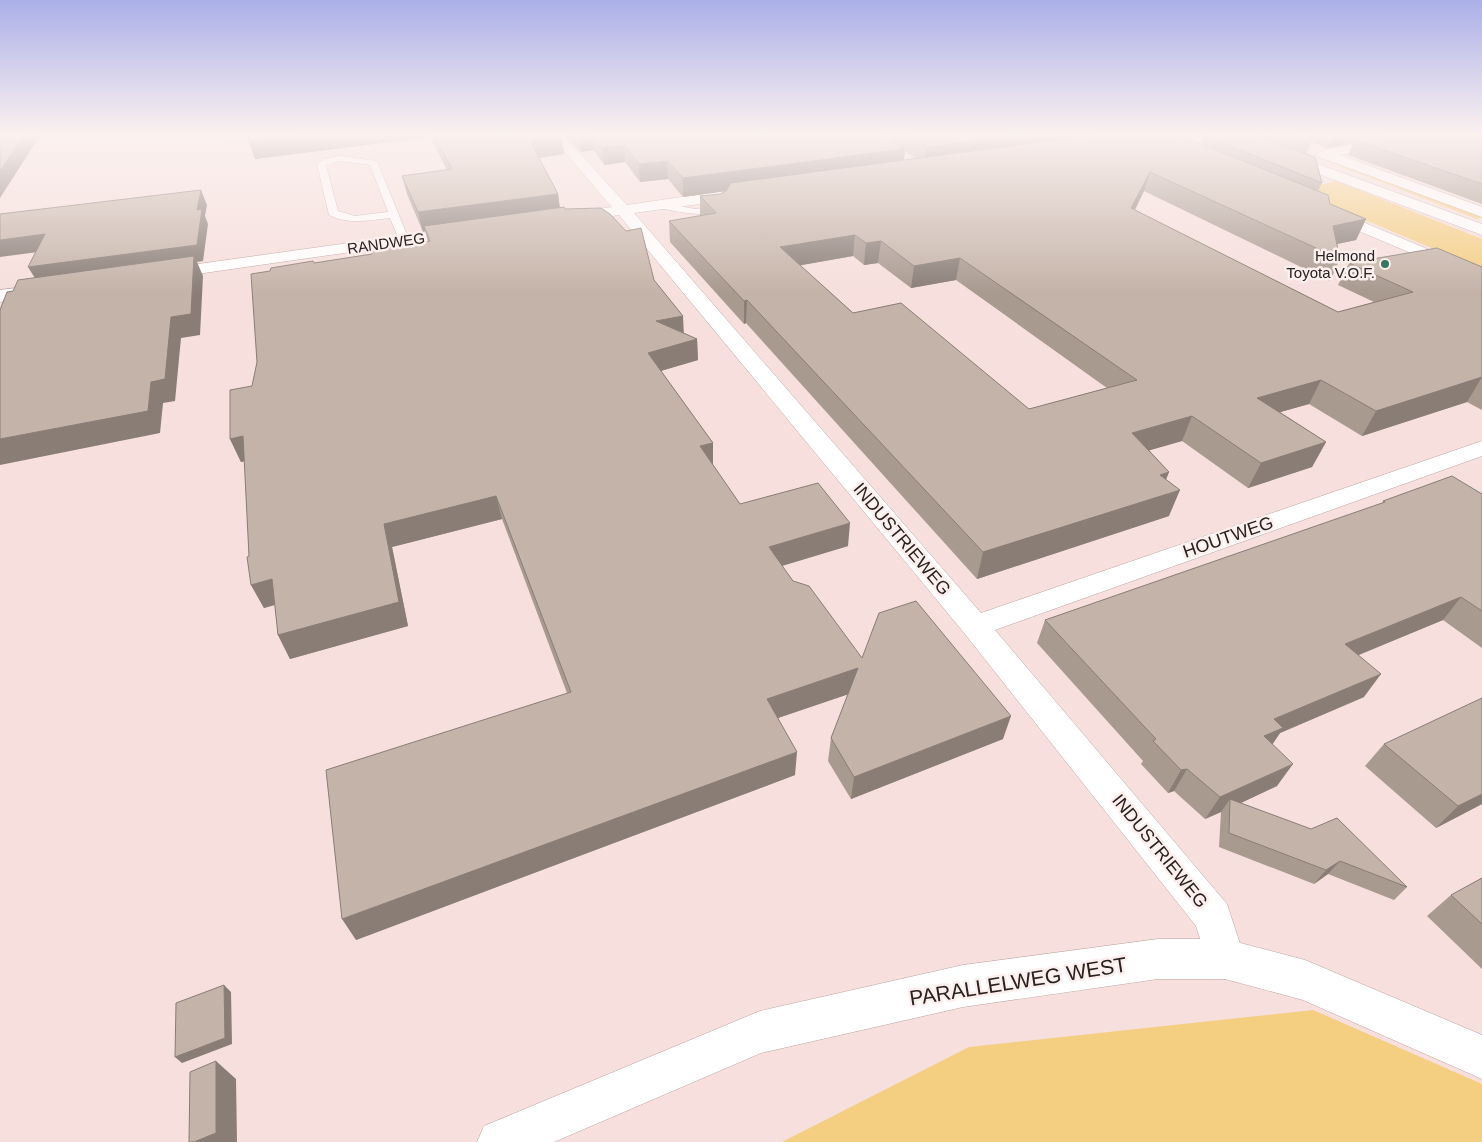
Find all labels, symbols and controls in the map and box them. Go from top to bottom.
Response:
street label: RANDWEG [346,229,426,257]
place label: Helmond Toyota V.O.F. [1286,247,1375,281]
marker: Helmond Toyota V.O.F. [1379,258,1391,270]
street label: INDUSTRIEWEG [849,479,955,599]
street label: HOUTWEG [1180,512,1276,562]
street label: INDUSTRIEWEG [1108,790,1212,912]
street label: PARALLELWEG WEST [908,952,1128,1010]

